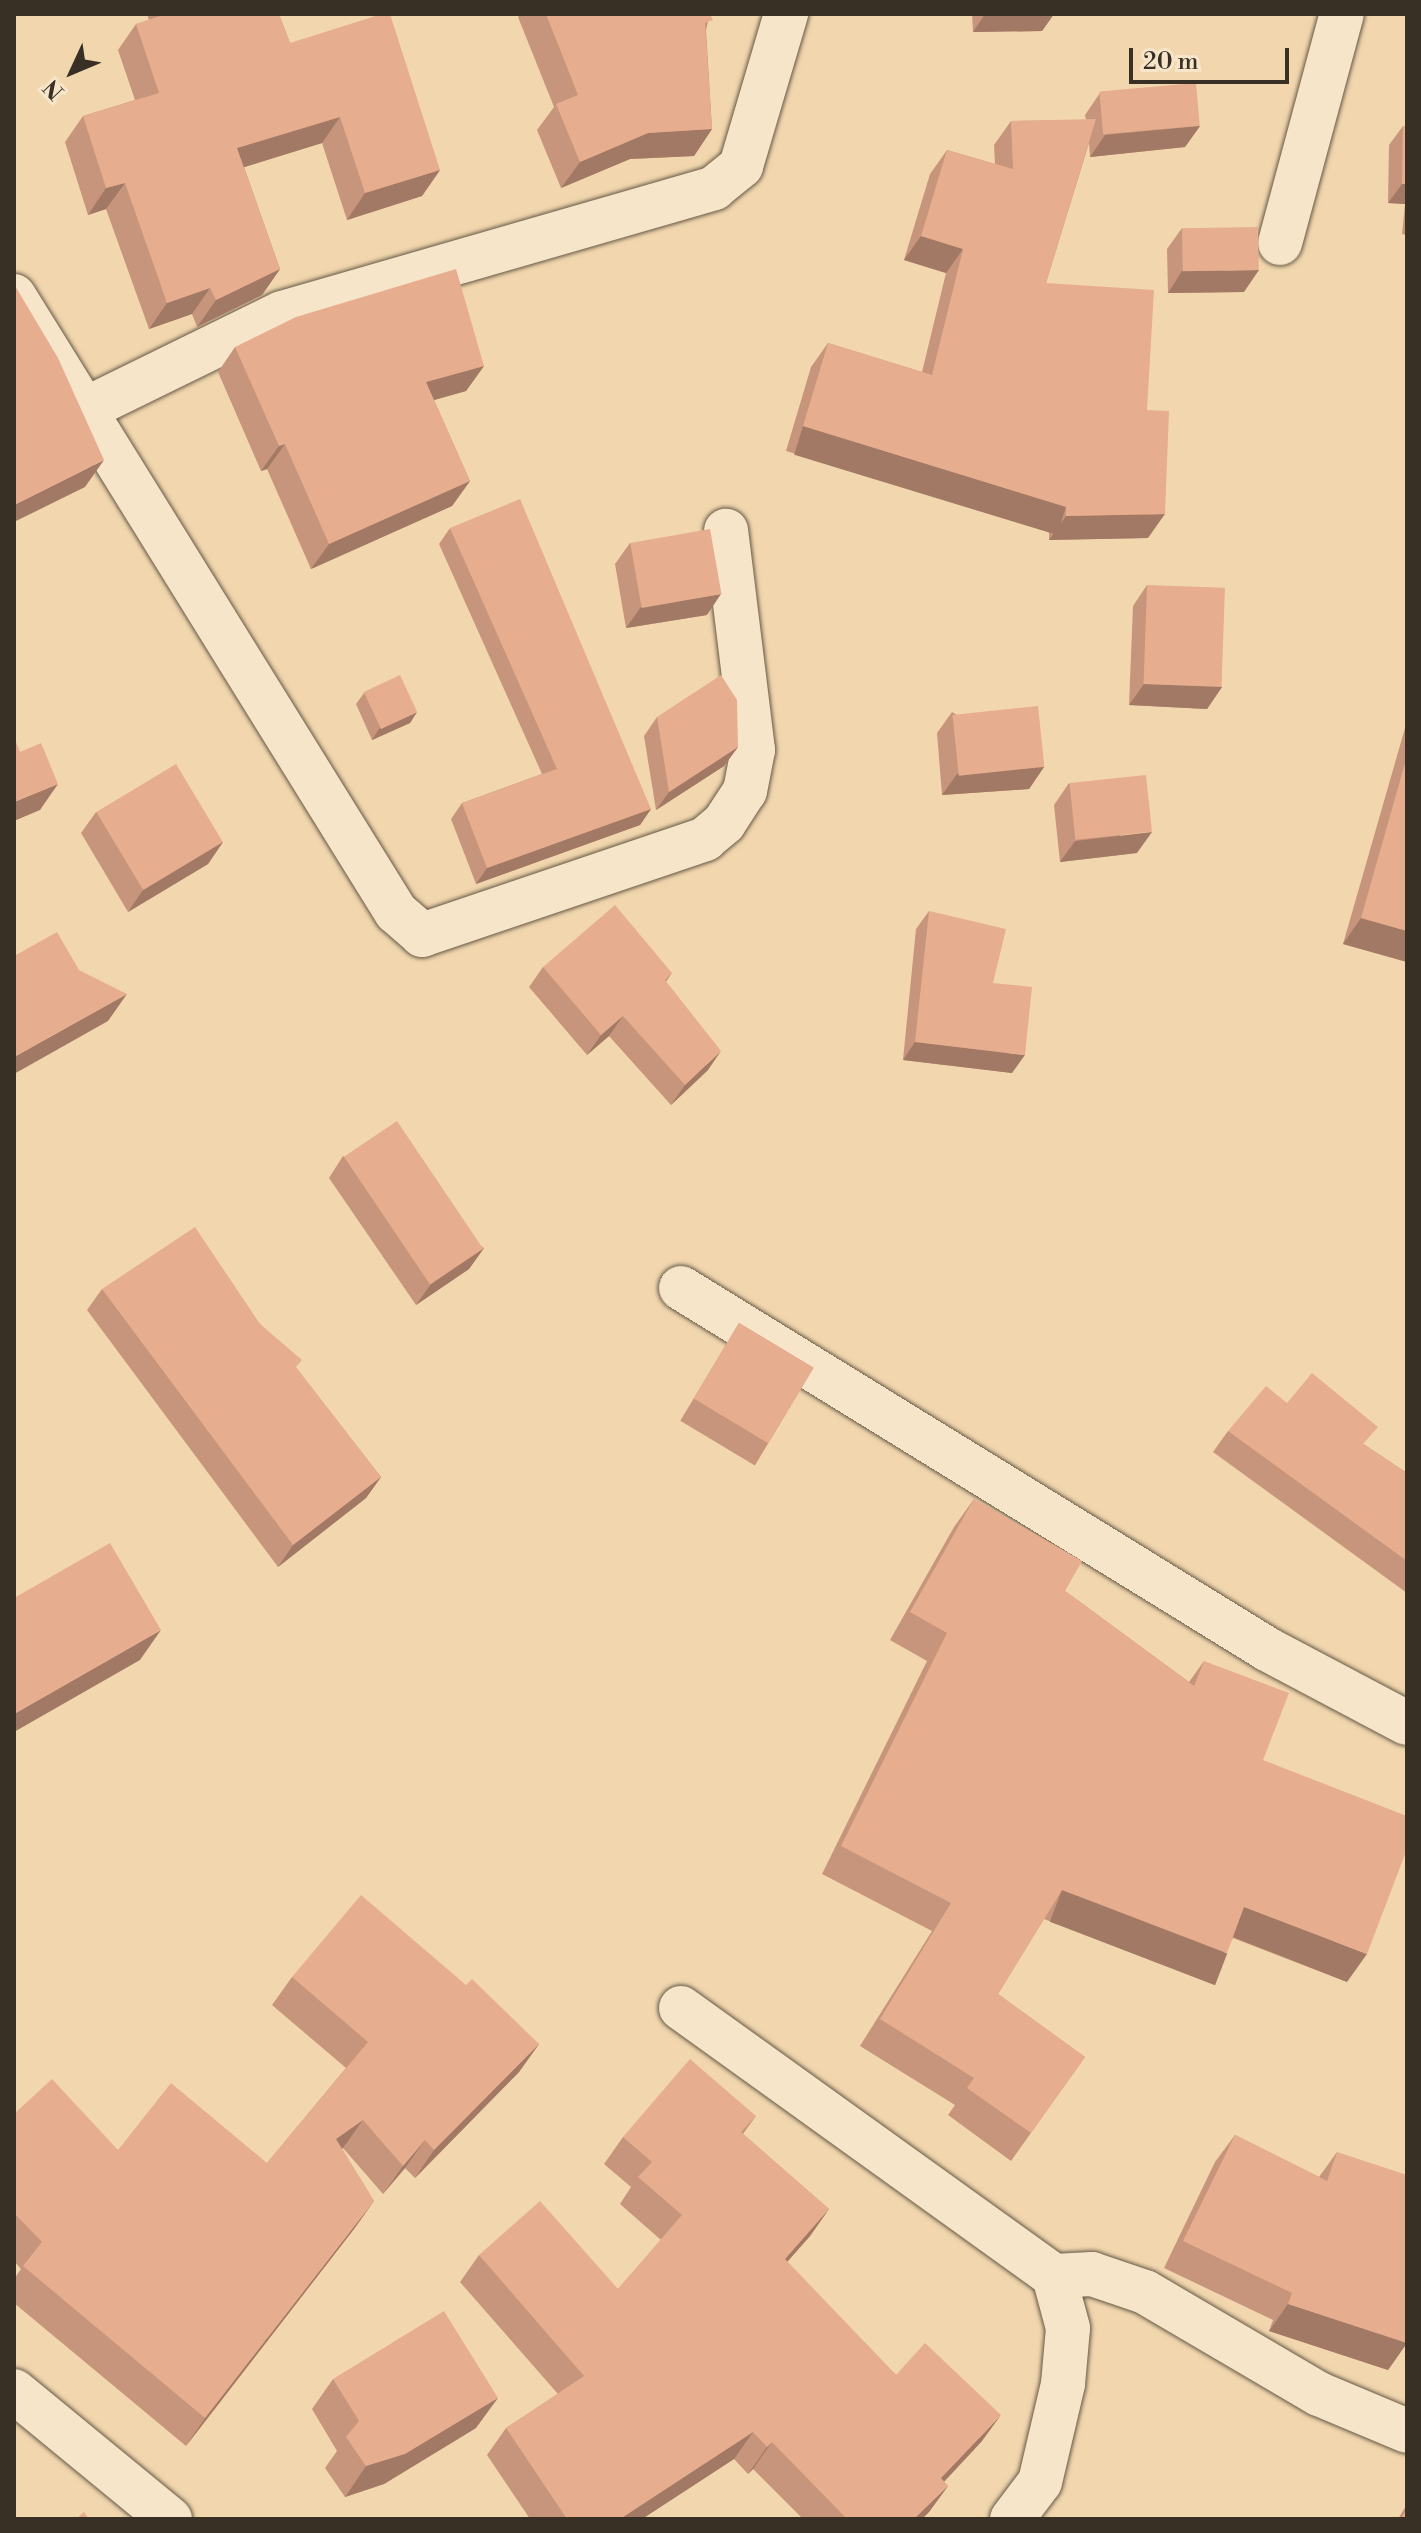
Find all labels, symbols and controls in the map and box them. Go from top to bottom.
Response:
north arrow [32,32,112,112]
scale bar [1133,32,1293,82]
text: 20 m [1143,47,1199,77]
text: N [39,73,70,105]

